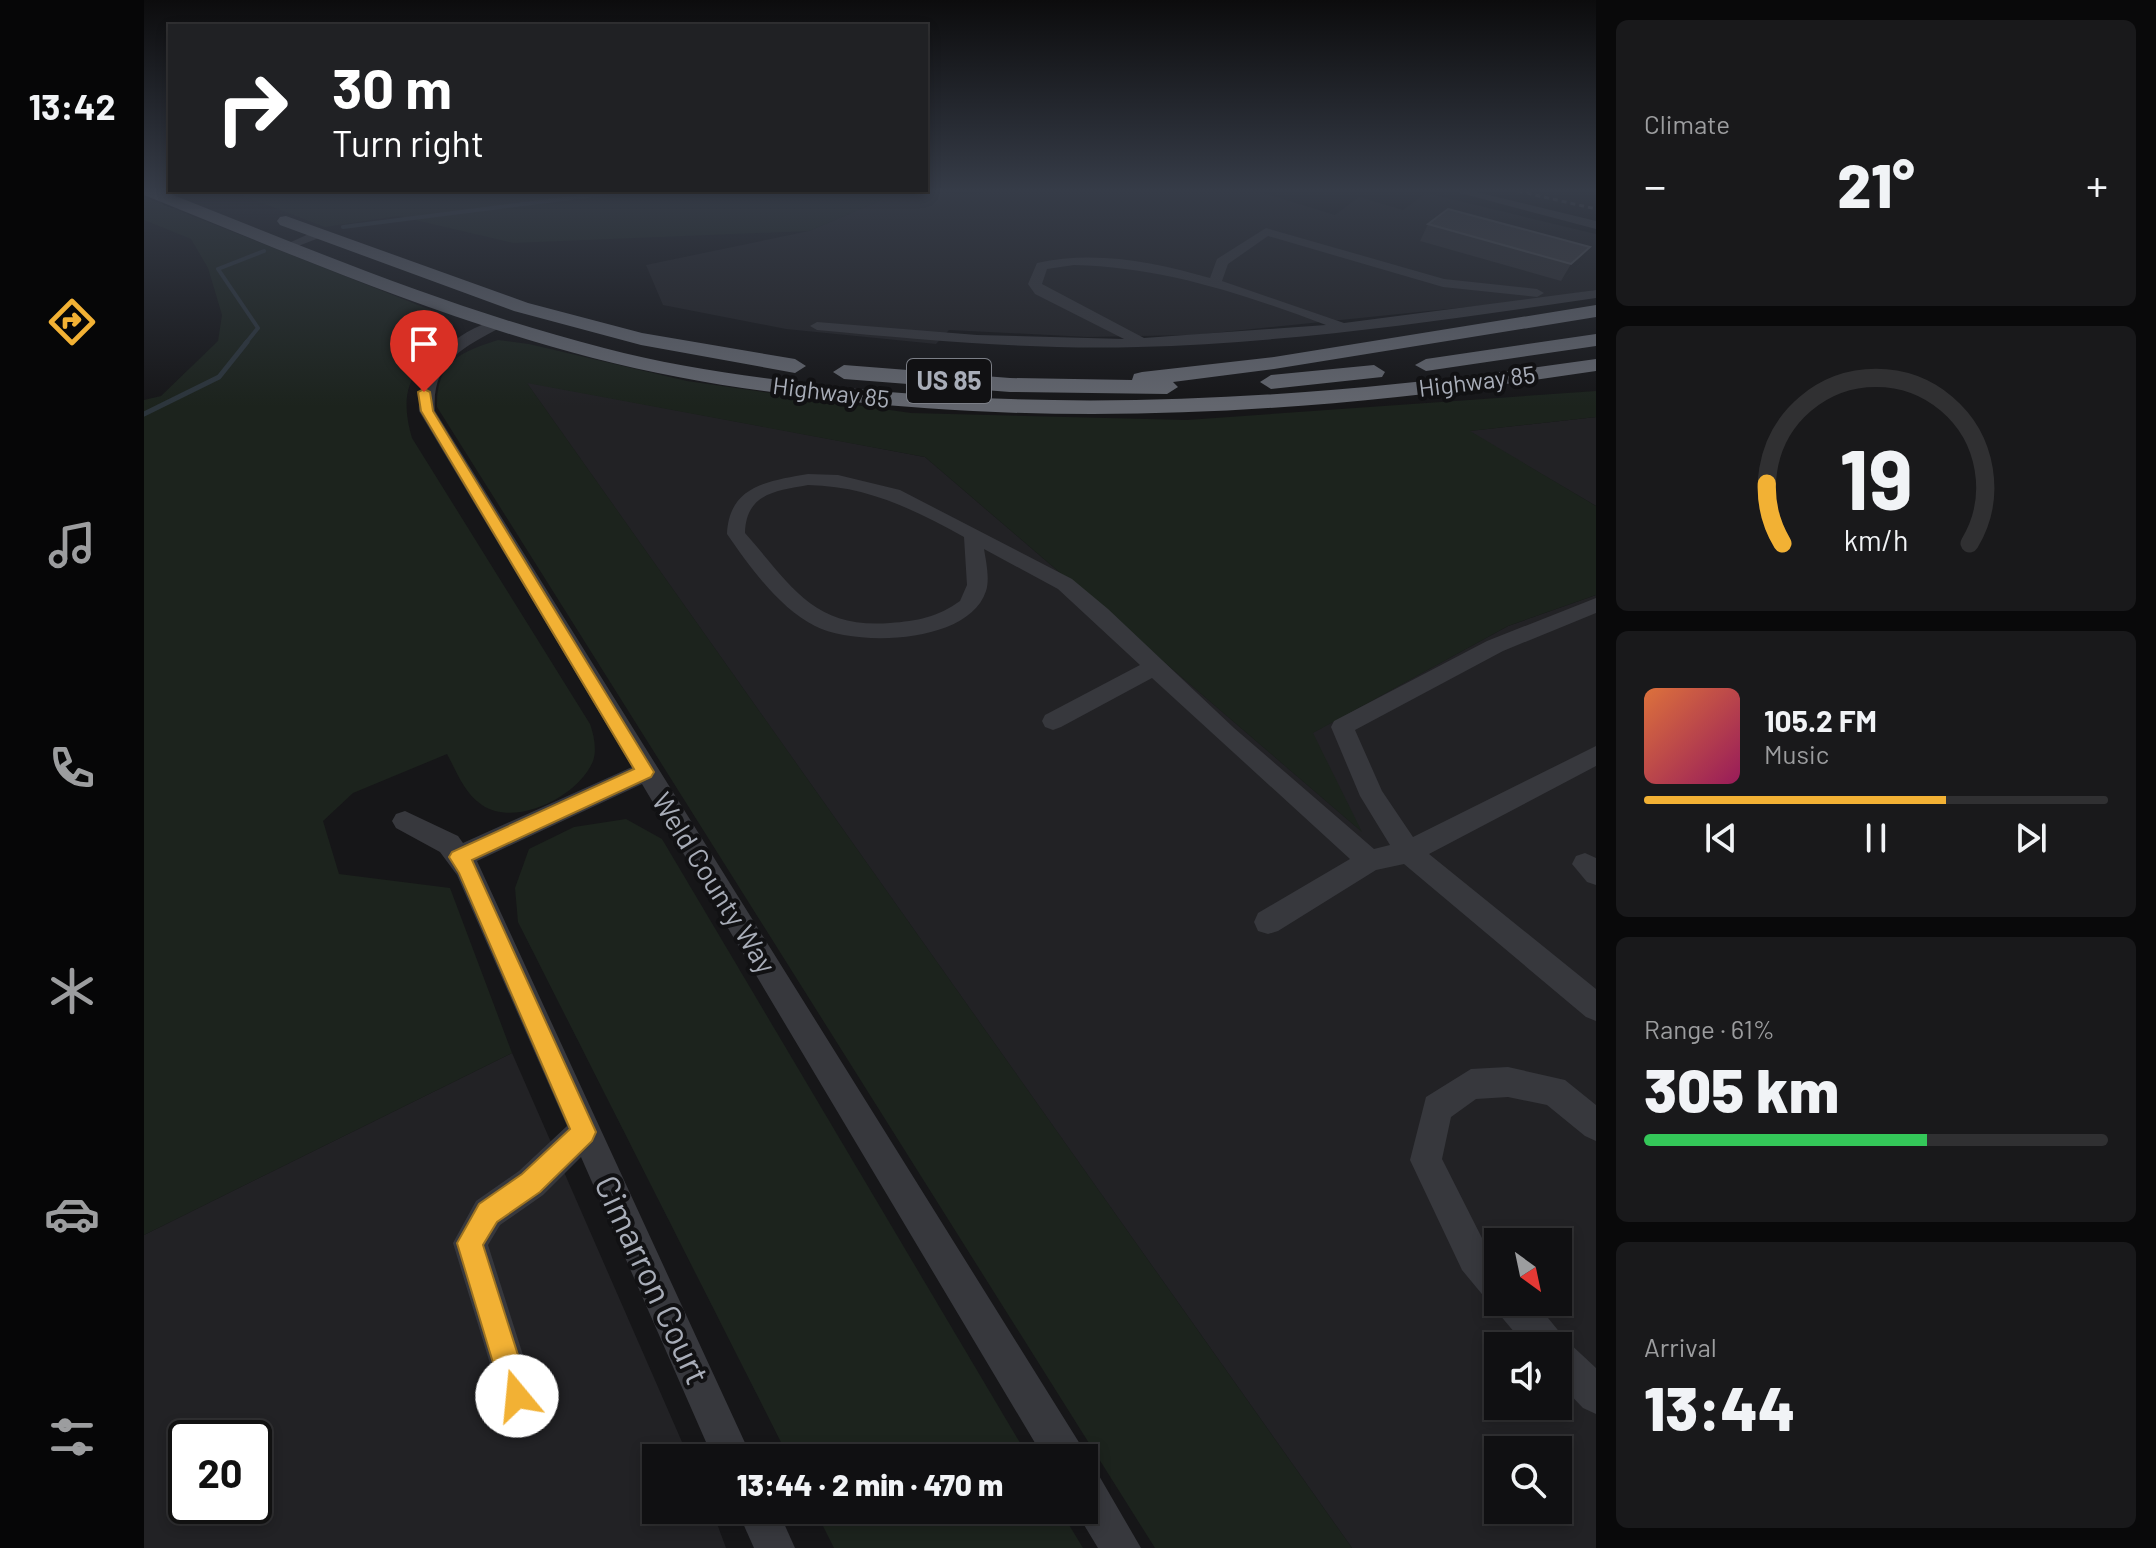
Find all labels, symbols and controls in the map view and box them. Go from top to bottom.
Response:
text: 30 m [332,53,452,120]
icon: right [200,56,304,160]
text: 13:42 [28,84,116,127]
text: Climate [1644,108,1730,139]
text: Turn right [332,121,484,164]
text: 21° [1837,148,1915,220]
text: − [1644,158,1666,211]
text: + [2086,158,2108,211]
icon: directions [44,294,100,350]
pin [390,310,458,392]
icon: arrive [402,322,446,366]
road number: US 85 [907,359,991,403]
street label: Highway 85 [1417,359,1537,402]
street label: Highway 85 [771,370,891,413]
text: 19 [1839,427,1913,527]
icon: music [44,517,100,573]
text: km/h [1844,523,1908,558]
text: 105.2 FM [1764,702,1877,738]
text: Music [1764,738,1829,769]
icon: phone [44,740,100,796]
street label: Weld County Way [646,786,784,979]
icon: previous [1699,816,1743,860]
icon: pause [1854,816,1898,860]
icon: next [2009,816,2053,860]
icon: climate [44,963,100,1019]
text: Range · 61% [1644,1013,1775,1044]
text: 305 km [1644,1053,1839,1125]
street label: Cimarron Court [587,1168,720,1390]
icon: car [44,1186,100,1242]
north arrow [1484,1228,1572,1316]
map controls [1484,1228,1572,1524]
text: Arrival [1644,1331,1717,1362]
button: sound [1484,1332,1572,1420]
position arrow [475,1354,559,1438]
text: 13:44 [1644,1371,1795,1443]
icon: filters [44,1409,100,1465]
speed limit sign: 20 [168,1420,272,1524]
button: search [1484,1436,1572,1524]
text: 13:44 · 2 min · 470 m [737,1466,1003,1502]

